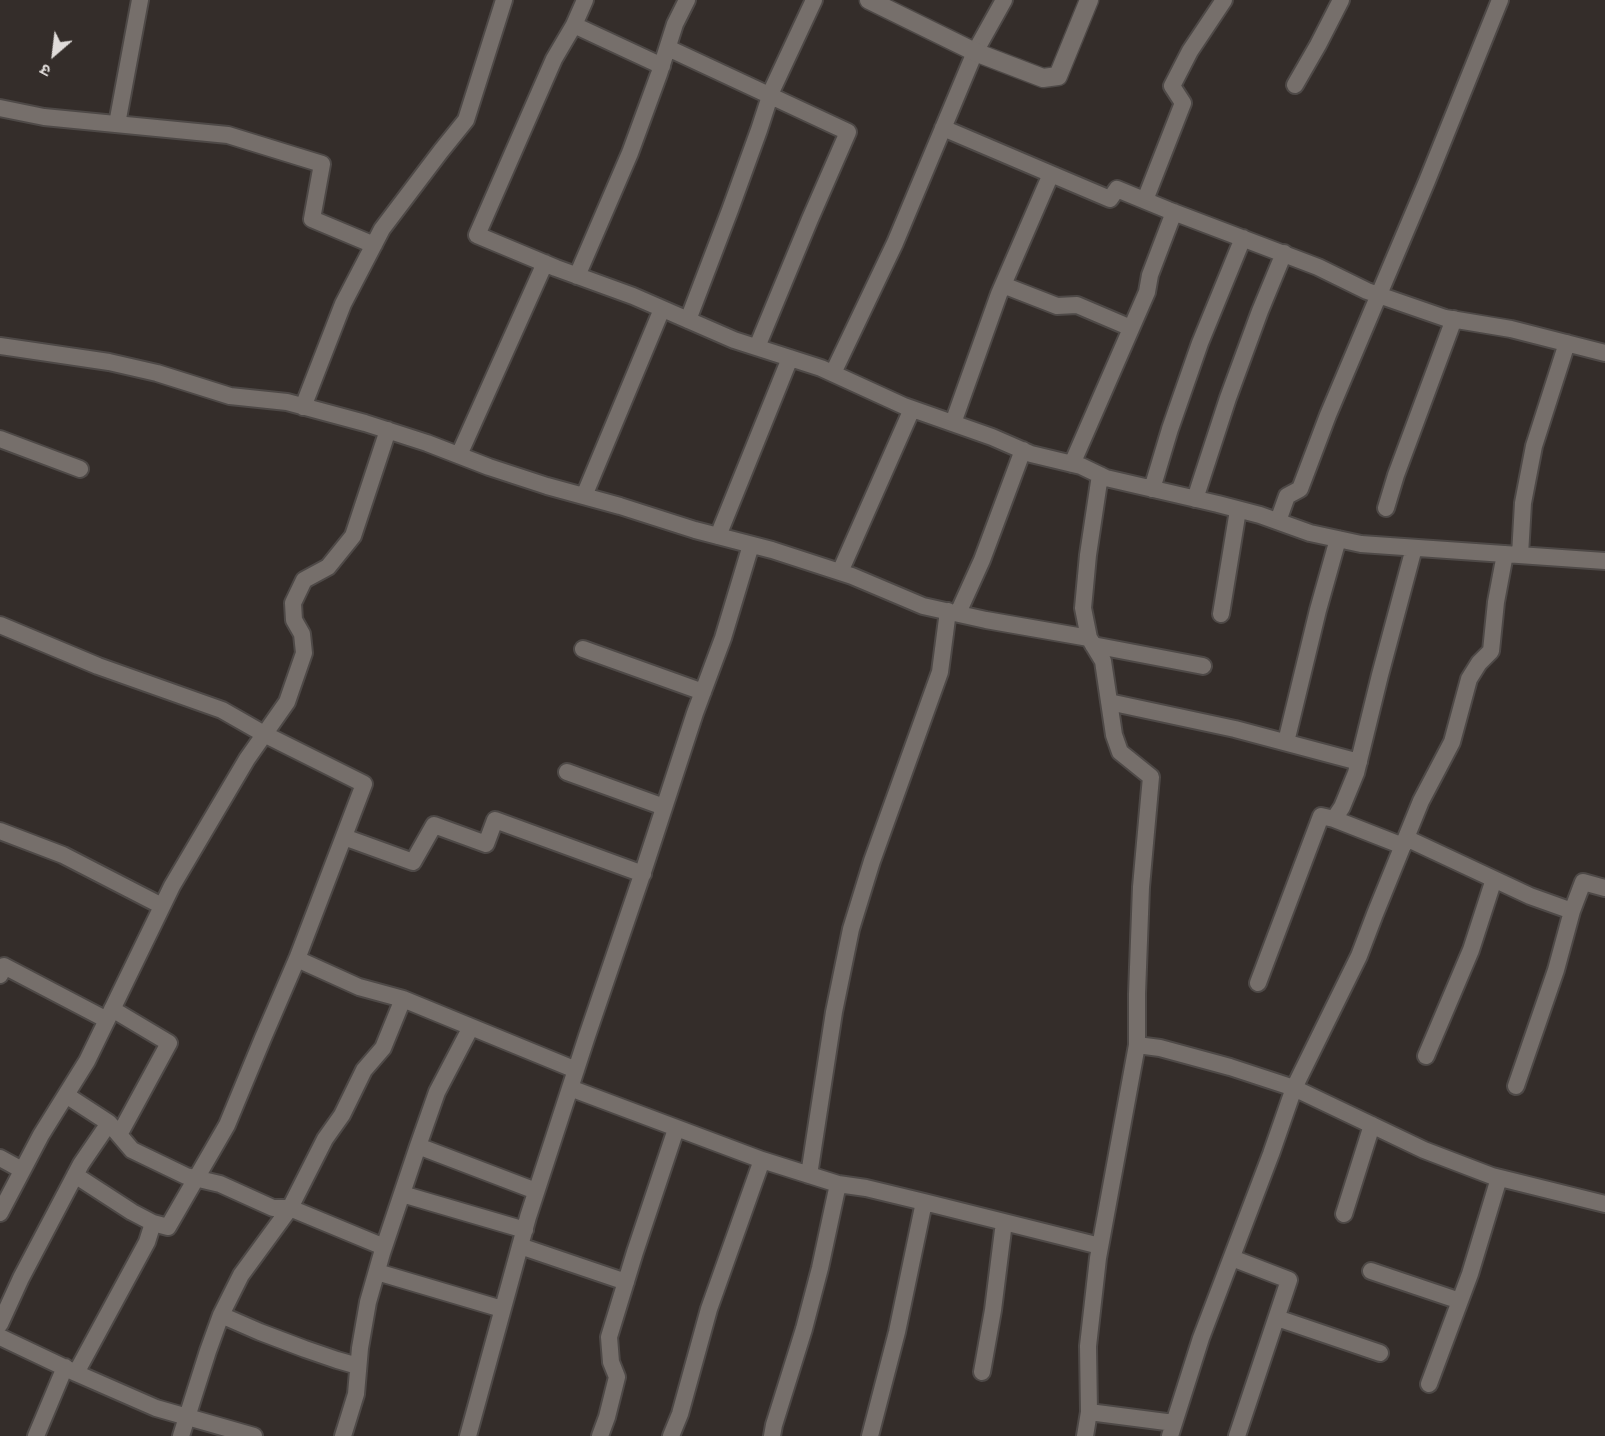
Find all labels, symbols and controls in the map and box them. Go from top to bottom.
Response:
north arrow [24,24,84,84]
text: उ [36,57,55,83]

